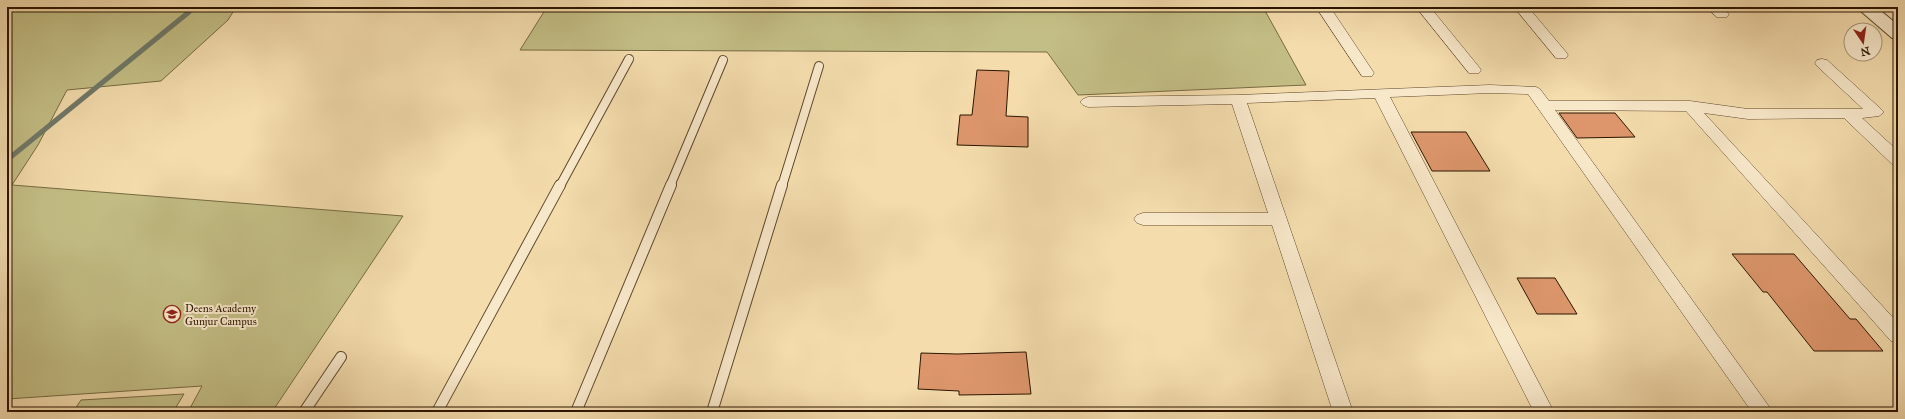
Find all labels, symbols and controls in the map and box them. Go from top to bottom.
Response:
north arrow [1843,22,1883,62]
text: N [1858,44,1871,59]
place label: Deens Academy Gunjur Campus [185,302,257,328]
school or university icon: Deens Academy Gunjur Campus [162,304,182,324]

